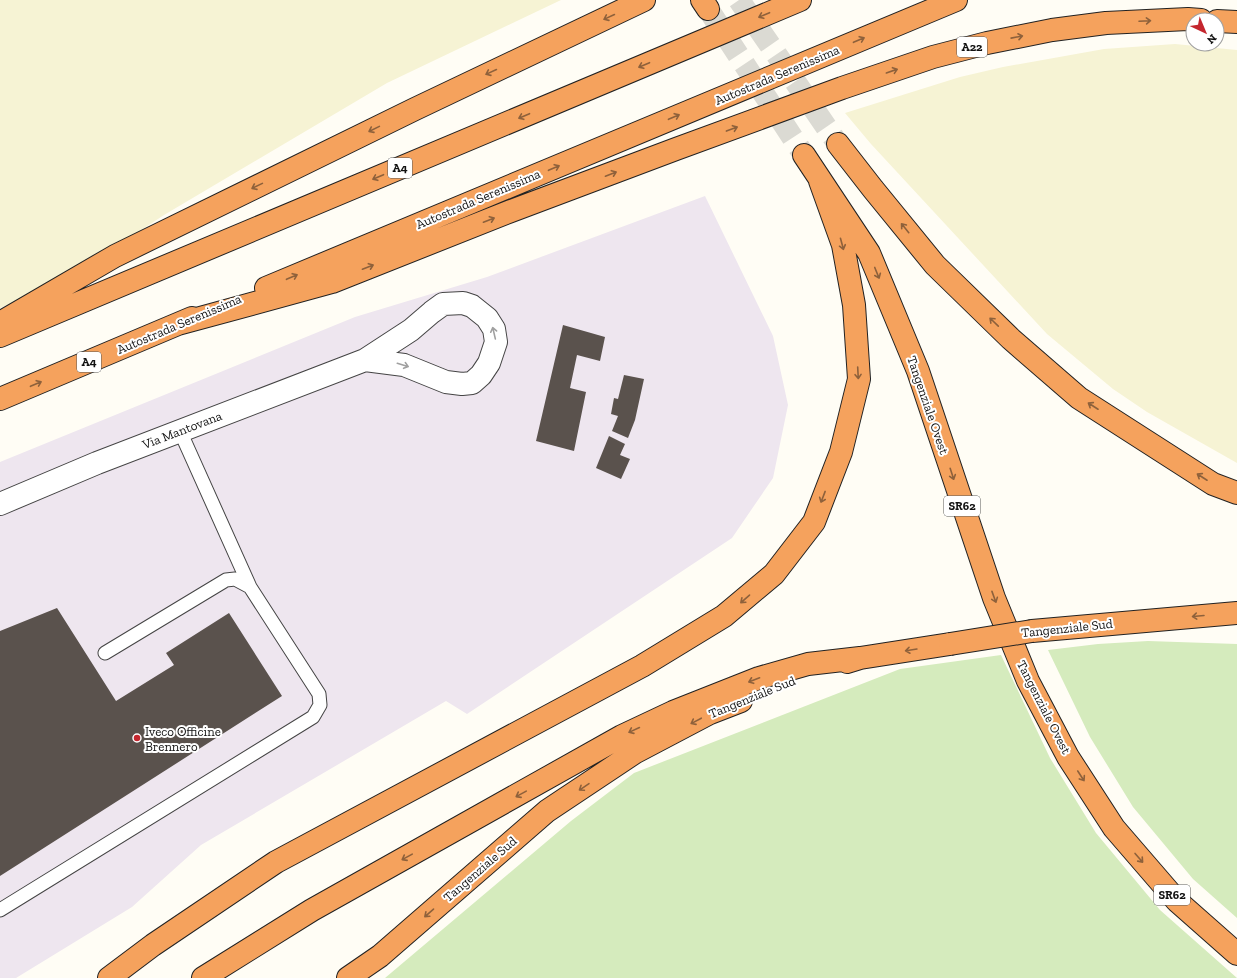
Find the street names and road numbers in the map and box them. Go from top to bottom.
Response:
road number: A22 [957,37,987,57]
street label: Autostrada Serenissima [712,42,842,108]
road number: A4 [388,158,412,178]
street label: Autostrada Serenissima [413,166,543,232]
street label: Autostrada Serenissima [114,291,244,357]
road number: A4 [77,352,101,372]
street label: Tangenziale Ovest [904,354,952,456]
street label: Via Mantovana [139,408,225,452]
road number: SR62 [944,496,980,516]
street label: Tangenziale Sud [1020,616,1114,640]
street label: Tangenziale Ovest [1014,658,1074,756]
street label: Tangenziale Sud [707,673,797,721]
street label: Tangenziale Sud [440,833,520,905]
road number: SR62 [1154,885,1190,905]

